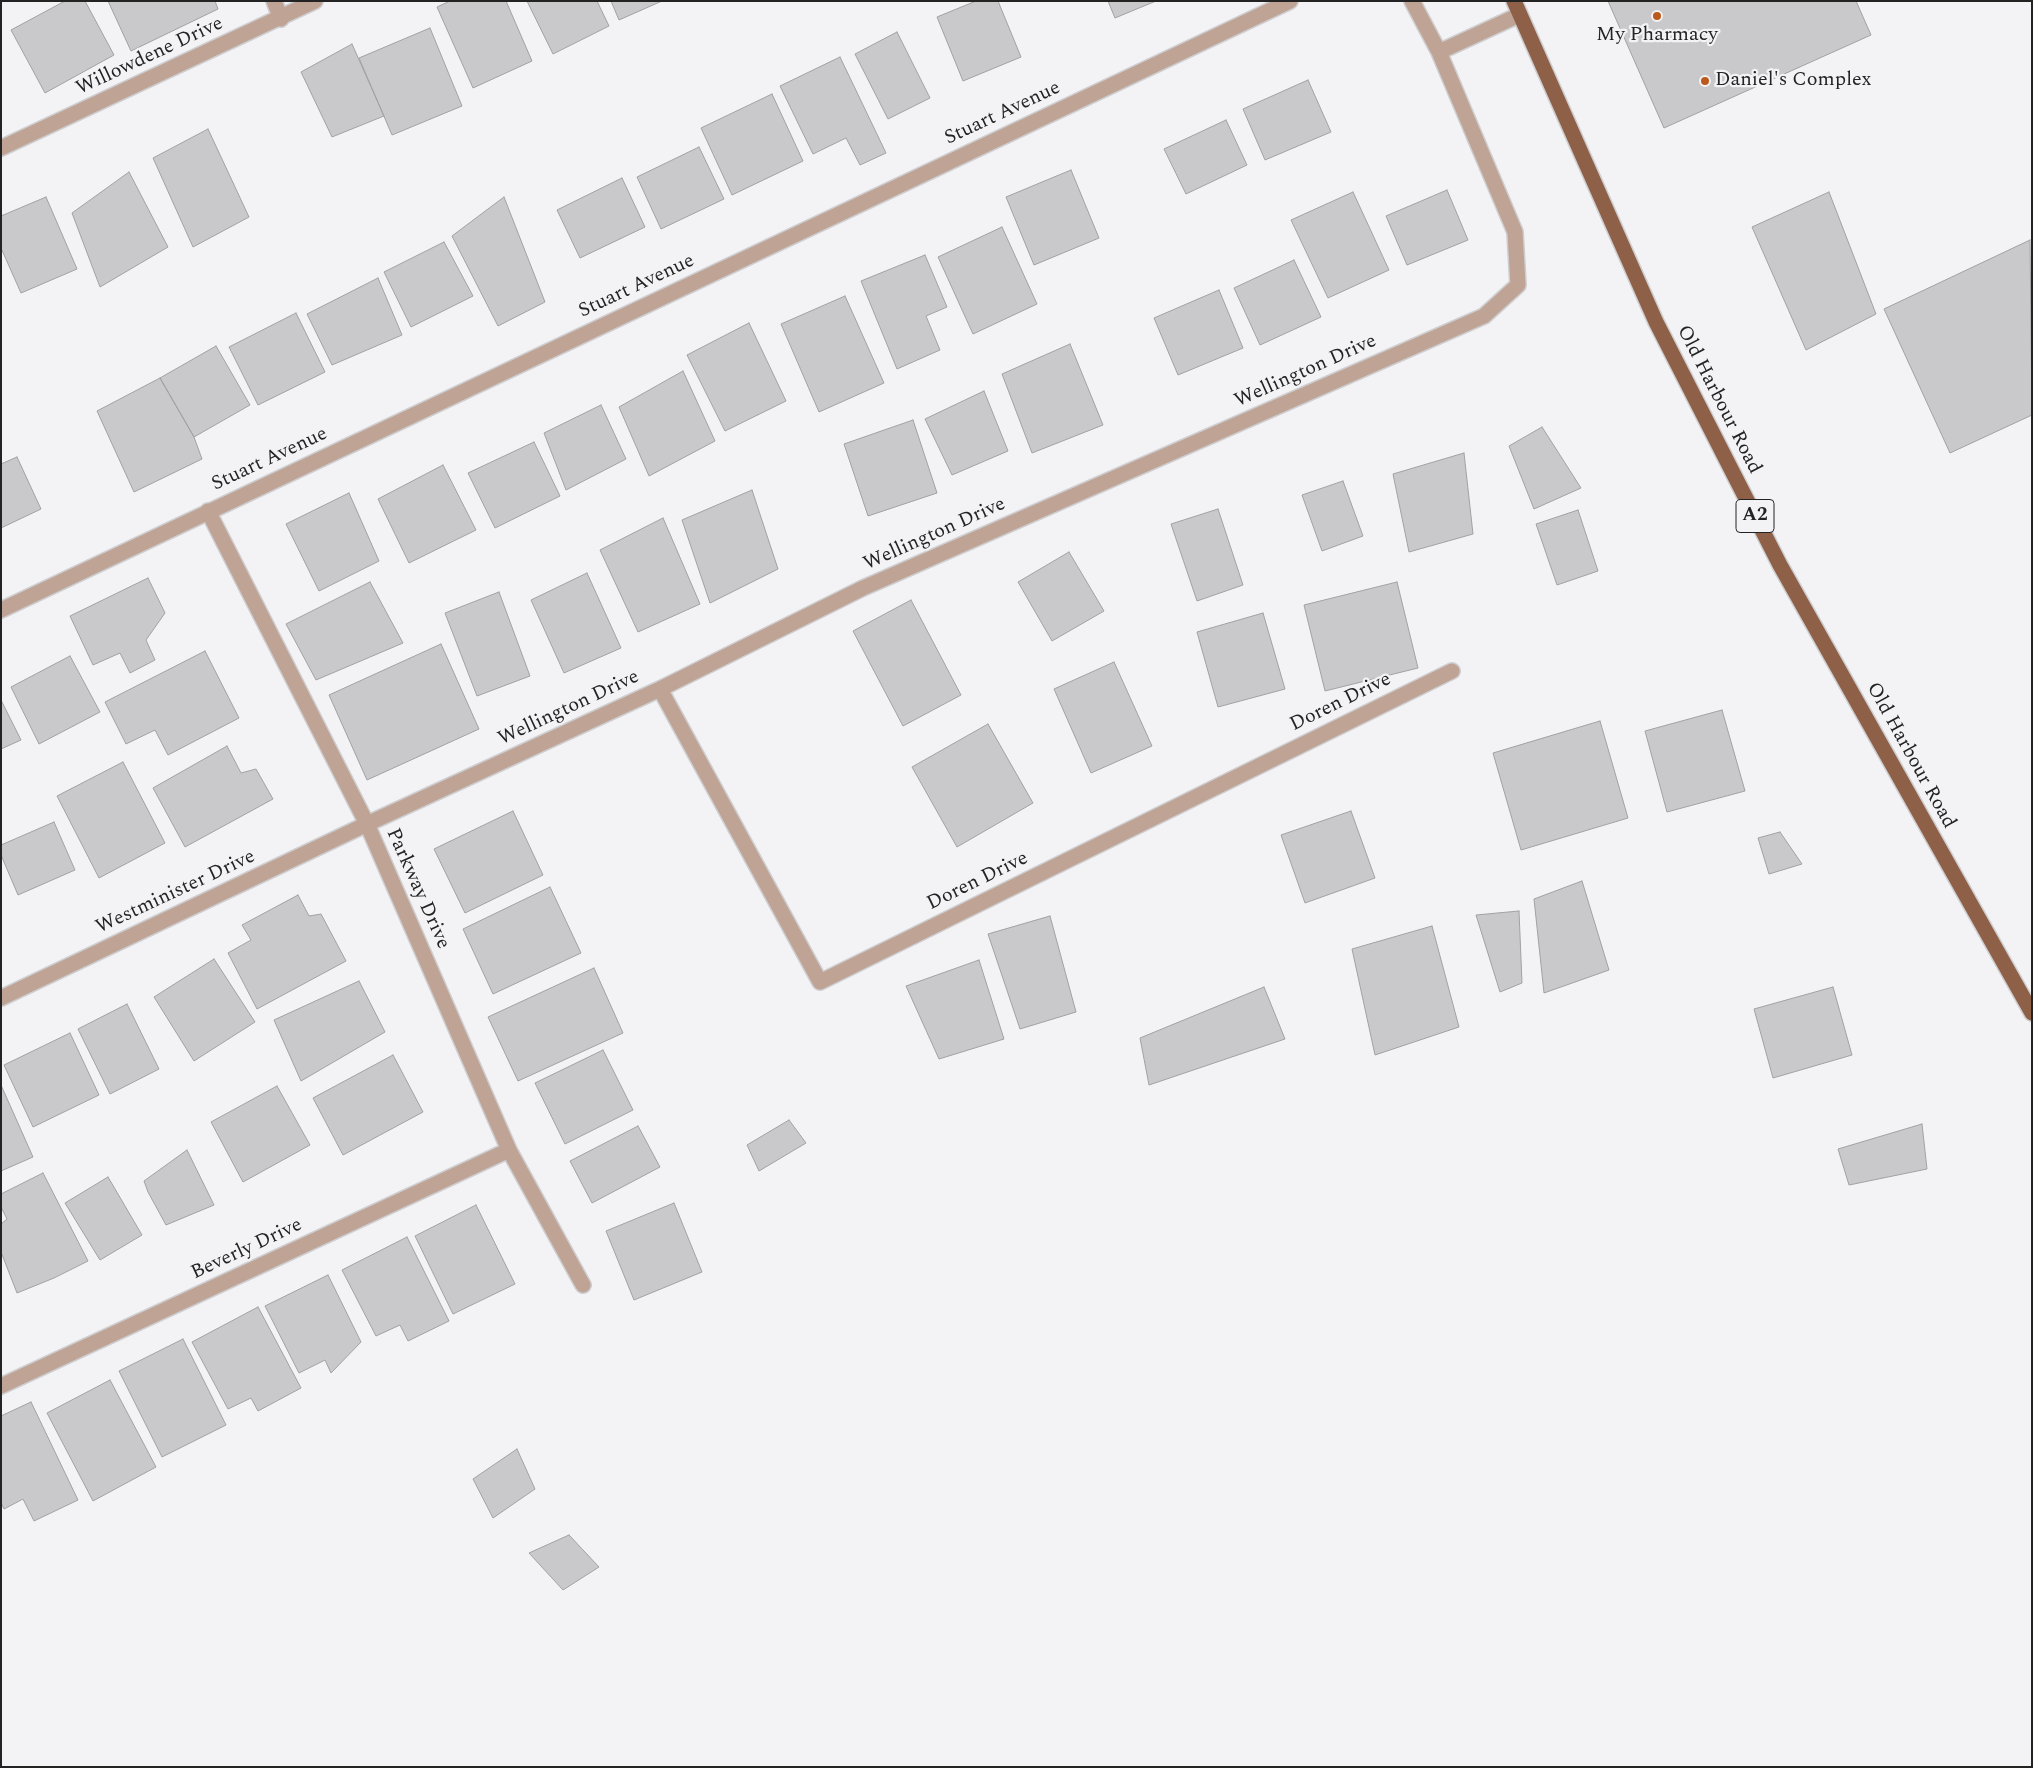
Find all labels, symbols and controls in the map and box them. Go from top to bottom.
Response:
marker: My Pharmacy [1651,10,1663,22]
street label: Willowdene Drive [73,12,227,102]
place label: My Pharmacy [1596,24,1718,48]
place label: Daniel's Complex [1715,69,1871,93]
marker: Daniel's Complex [1699,75,1711,87]
street label: Stuart Avenue [941,77,1065,151]
street label: Stuart Avenue [575,250,699,324]
street label: Old Harbour Road [1670,322,1766,478]
street label: Wellington Drive [1231,330,1381,414]
street label: Stuart Avenue [208,423,332,497]
street label: Wellington Drive [860,493,1010,577]
road number: A2 [1736,500,1774,532]
street label: Wellington Drive [495,666,643,752]
street label: Doren Drive [1287,668,1395,738]
street label: Old Harbour Road [1860,679,1960,833]
street label: Parkway Drive [380,825,454,953]
street label: Westminister Drive [93,846,259,940]
street label: Doren Drive [924,847,1032,917]
street label: Beverly Drive [188,1214,306,1286]

